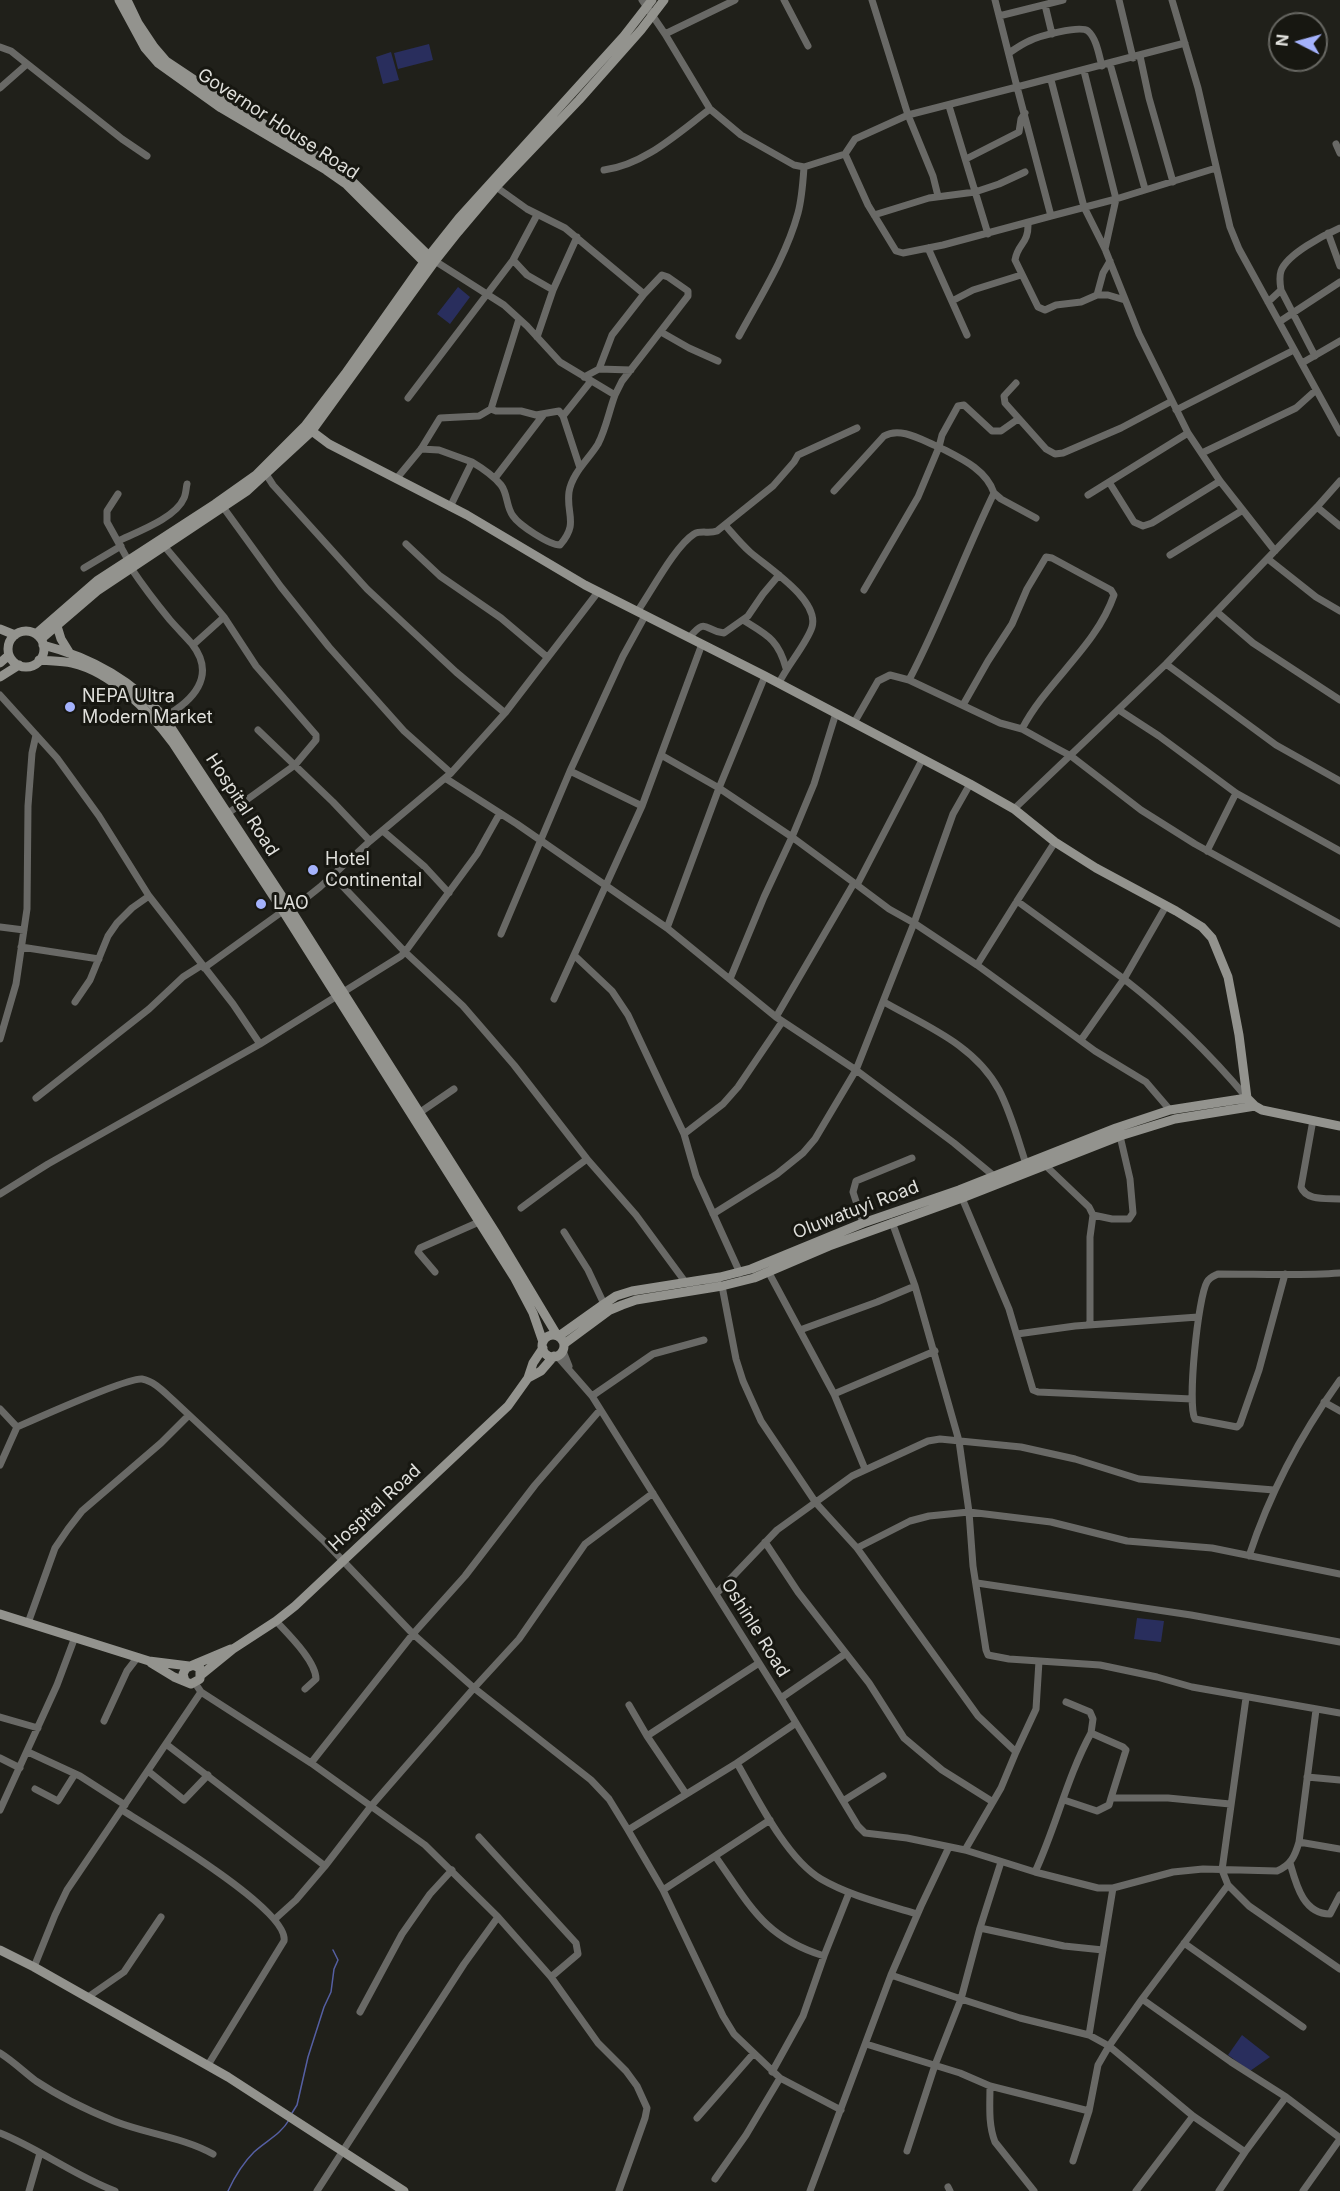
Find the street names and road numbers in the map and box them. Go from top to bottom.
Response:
street label: Governor House Road [193,64,363,184]
street label: Hospital Road [201,750,283,860]
street label: Oluwatuyi Road [790,1176,922,1244]
street label: Hospital Road [324,1460,426,1556]
street label: Oshinle Road [716,1575,794,1681]

